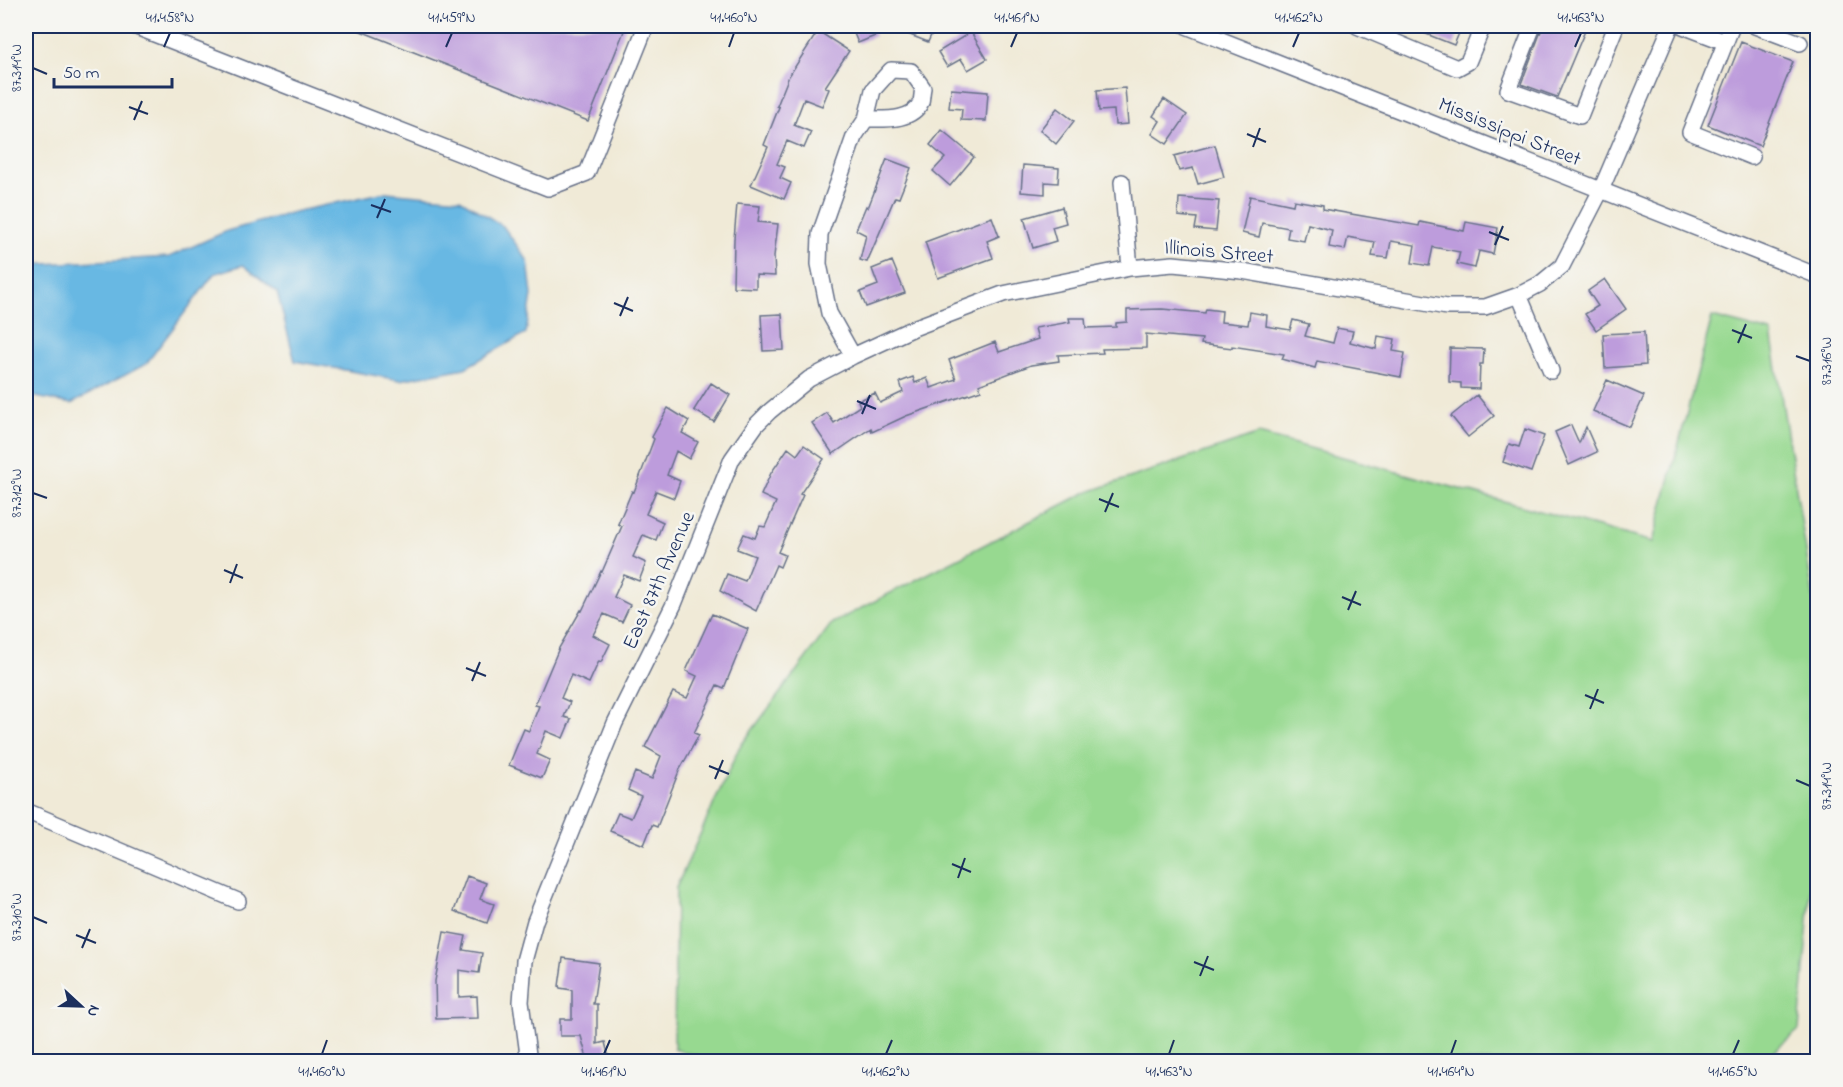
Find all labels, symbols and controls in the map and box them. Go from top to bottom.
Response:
text: 41.458°N [146,7,194,29]
text: 41.459°N [428,7,476,29]
text: 41.460°N [710,7,758,29]
text: 41.461°N [994,7,1040,29]
text: 41.462°N [1275,7,1323,29]
text: 41.463°N [1557,7,1605,29]
text: 87.314°W [6,44,28,92]
scale bar [54,51,172,89]
text: 50 m [63,61,100,87]
street label: Mississippi Street [1433,91,1585,175]
street label: Illinois Street [1163,233,1275,273]
text: 87.316°W [1816,337,1838,385]
text: 87.312°W [6,469,28,517]
street label: East 87th Avenue [616,506,704,655]
text: 87.314°W [1816,762,1838,810]
text: 87.310°W [6,893,28,941]
north arrow [51,976,111,1036]
text: N [80,1001,106,1021]
text: 41.460°N [298,1061,346,1083]
text: 41.461°N [581,1061,627,1083]
text: 41.462°N [862,1061,910,1083]
text: 41.463°N [1145,1061,1193,1083]
text: 41.464°N [1427,1061,1475,1083]
text: 41.465°N [1708,1061,1758,1083]

